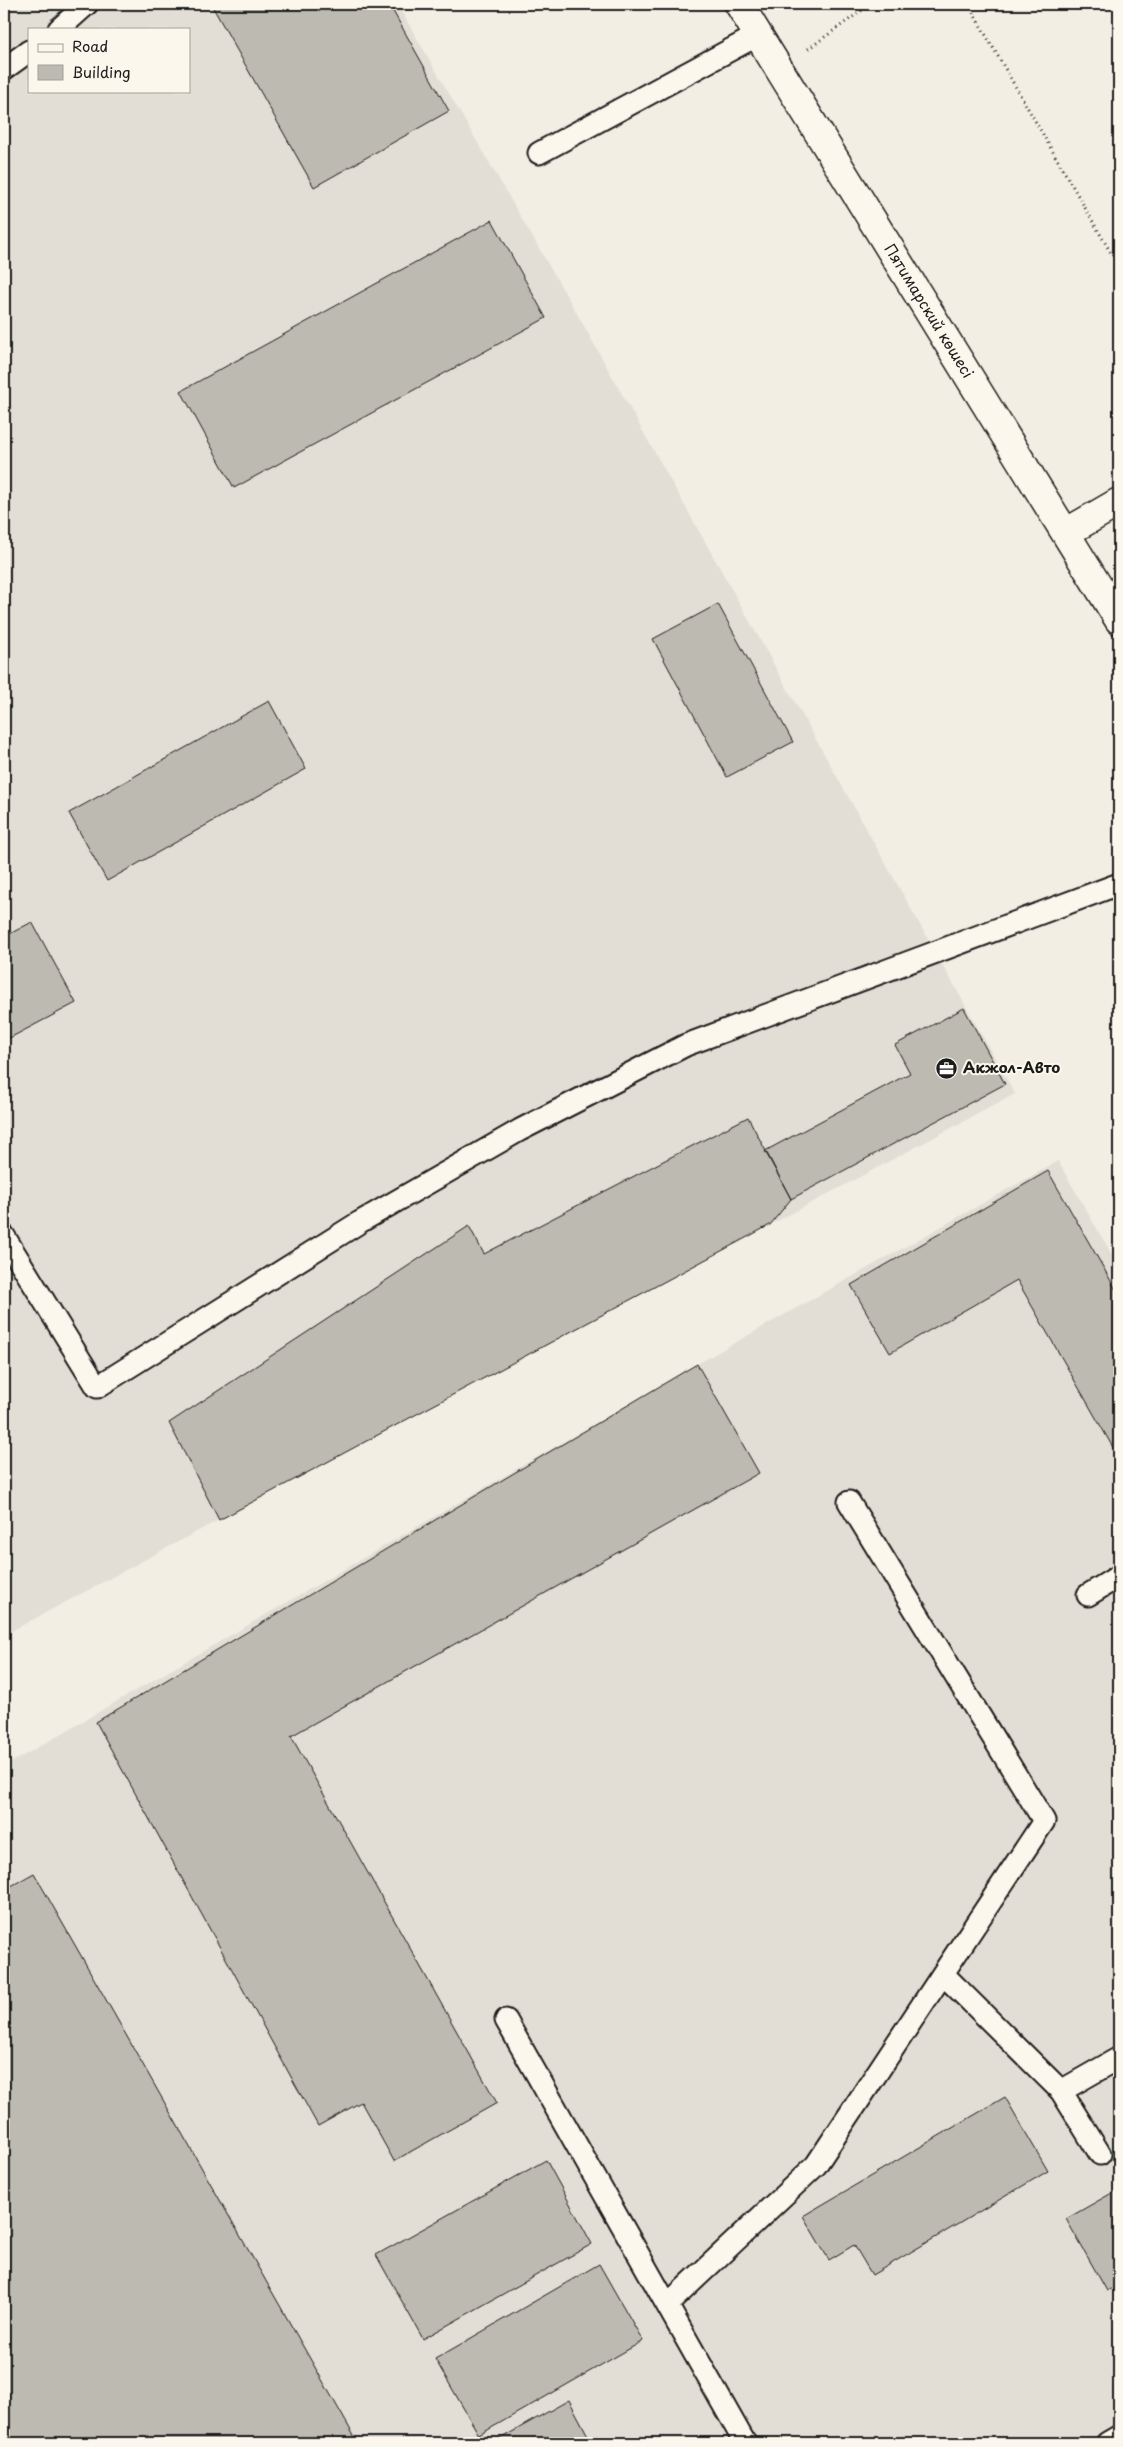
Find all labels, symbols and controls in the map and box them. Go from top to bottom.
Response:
legend [28,28,190,92]
text: Road [72,34,108,57]
text: Building [72,60,131,83]
street label: Пятимарский көшесі [880,239,980,382]
place label: Акжол-Авто [963,1055,1060,1078]
office icon: Акжол-Авто [935,1056,959,1080]

